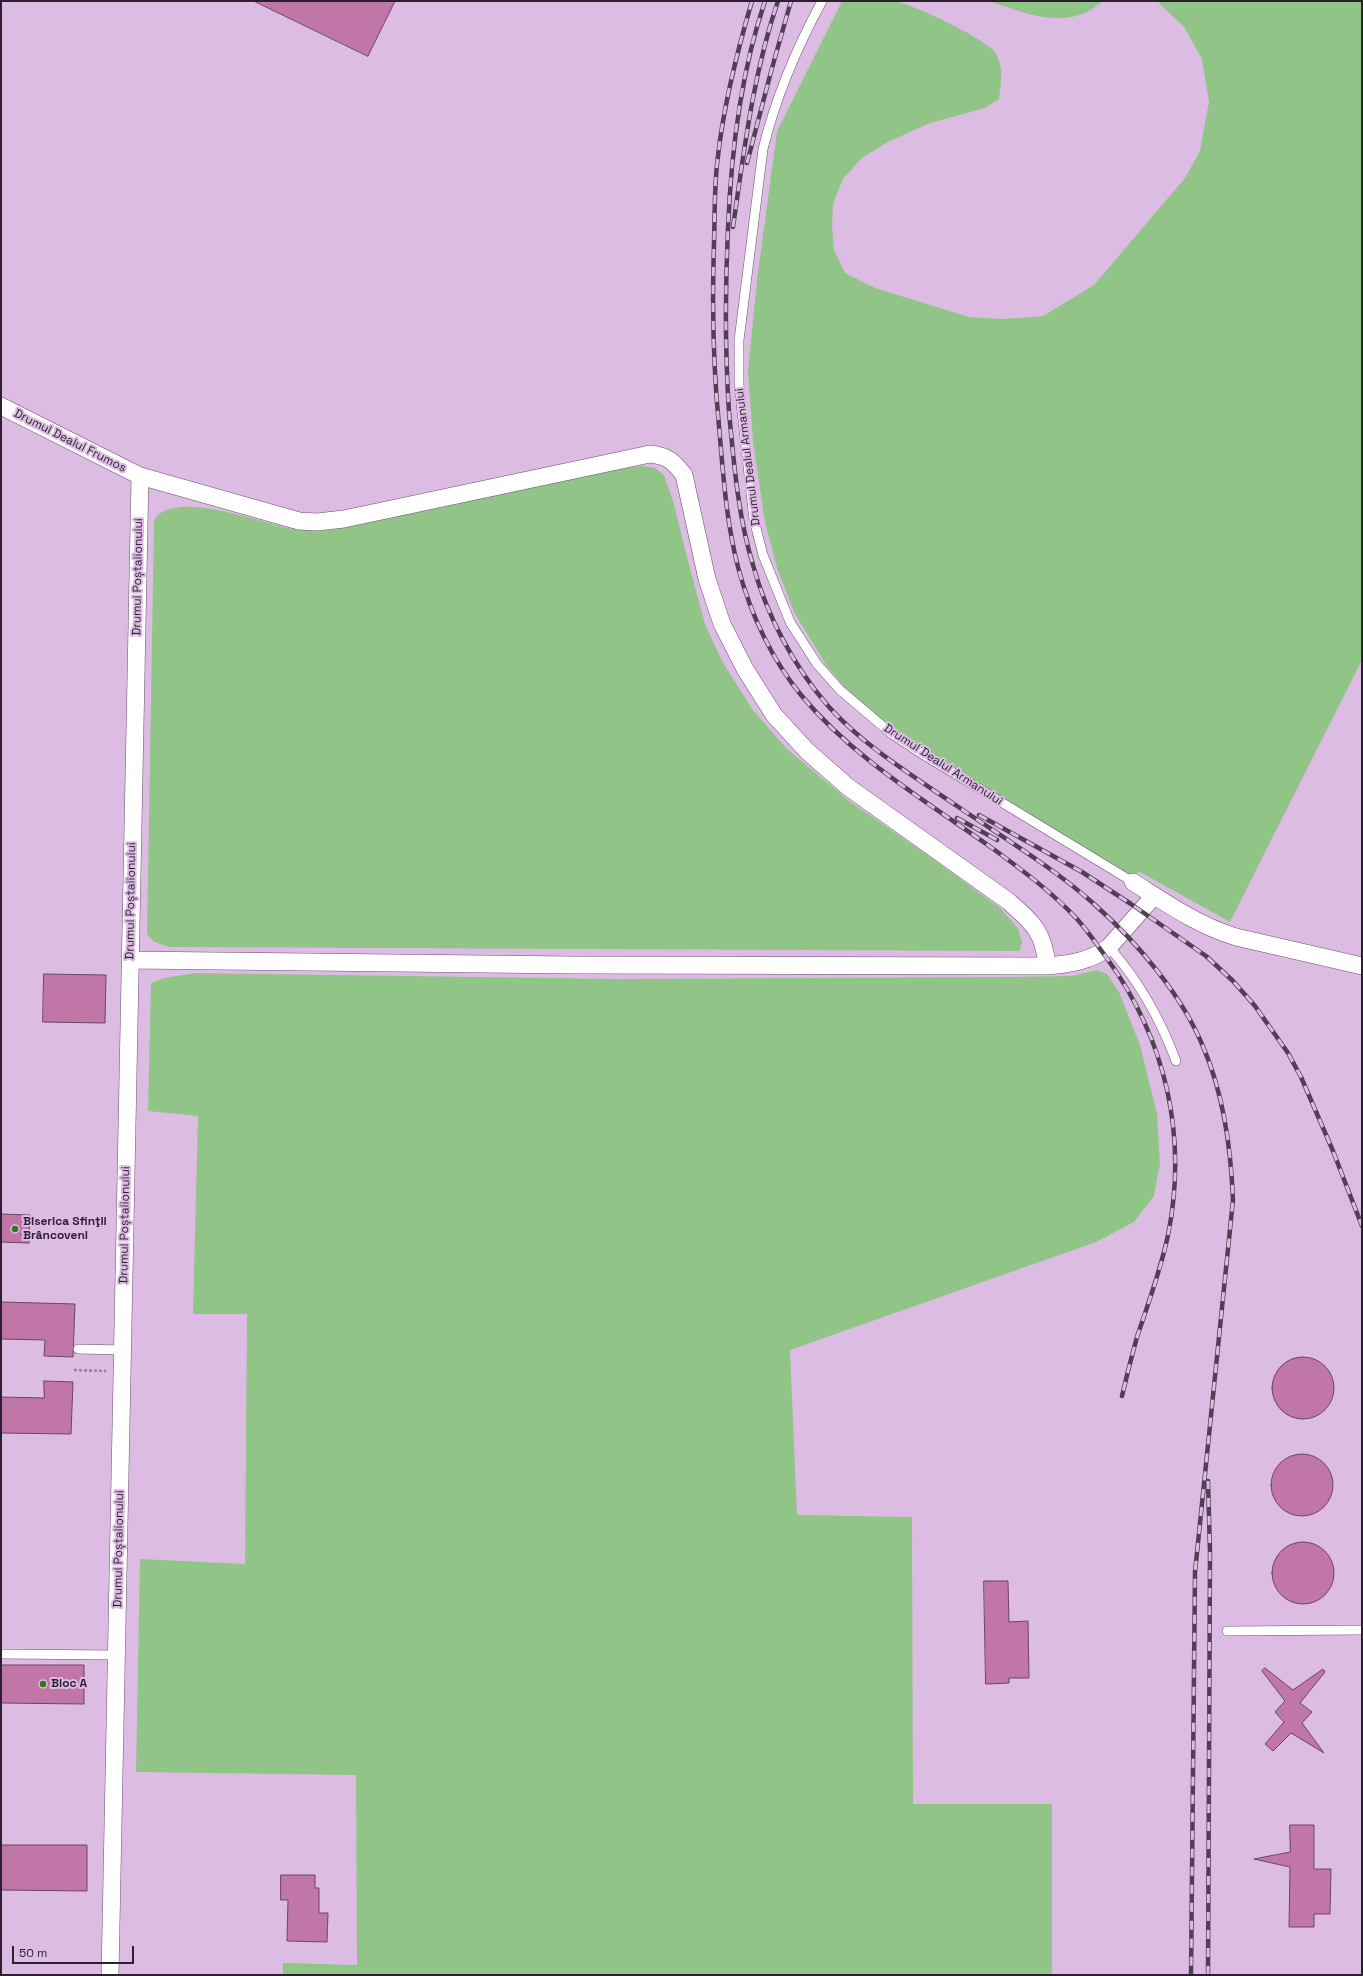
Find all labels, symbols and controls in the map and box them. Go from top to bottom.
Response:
street label: Drumul Dealul Armanului [732,387,764,527]
street label: Drumul Dealul Frumos [11,406,129,476]
street label: Drumul Poștalionului [130,518,146,636]
street label: Drumul Dealul Armanului [881,721,1005,809]
street label: Drumul Poștalionului [123,842,139,960]
street label: Drumul Poștalionului [117,1166,133,1284]
place label: Biserica Sfinţii Brâncoveni [23,1215,107,1243]
marker: Biserica Sfinţii Brâncoveni [10,1224,20,1234]
street label: Drumul Poștalionului [111,1490,127,1608]
place label: Bloc A [51,1677,87,1691]
marker: Bloc A [38,1679,48,1689]
scale bar [14,1938,136,1964]
text: 50 m [19,1945,47,1961]

